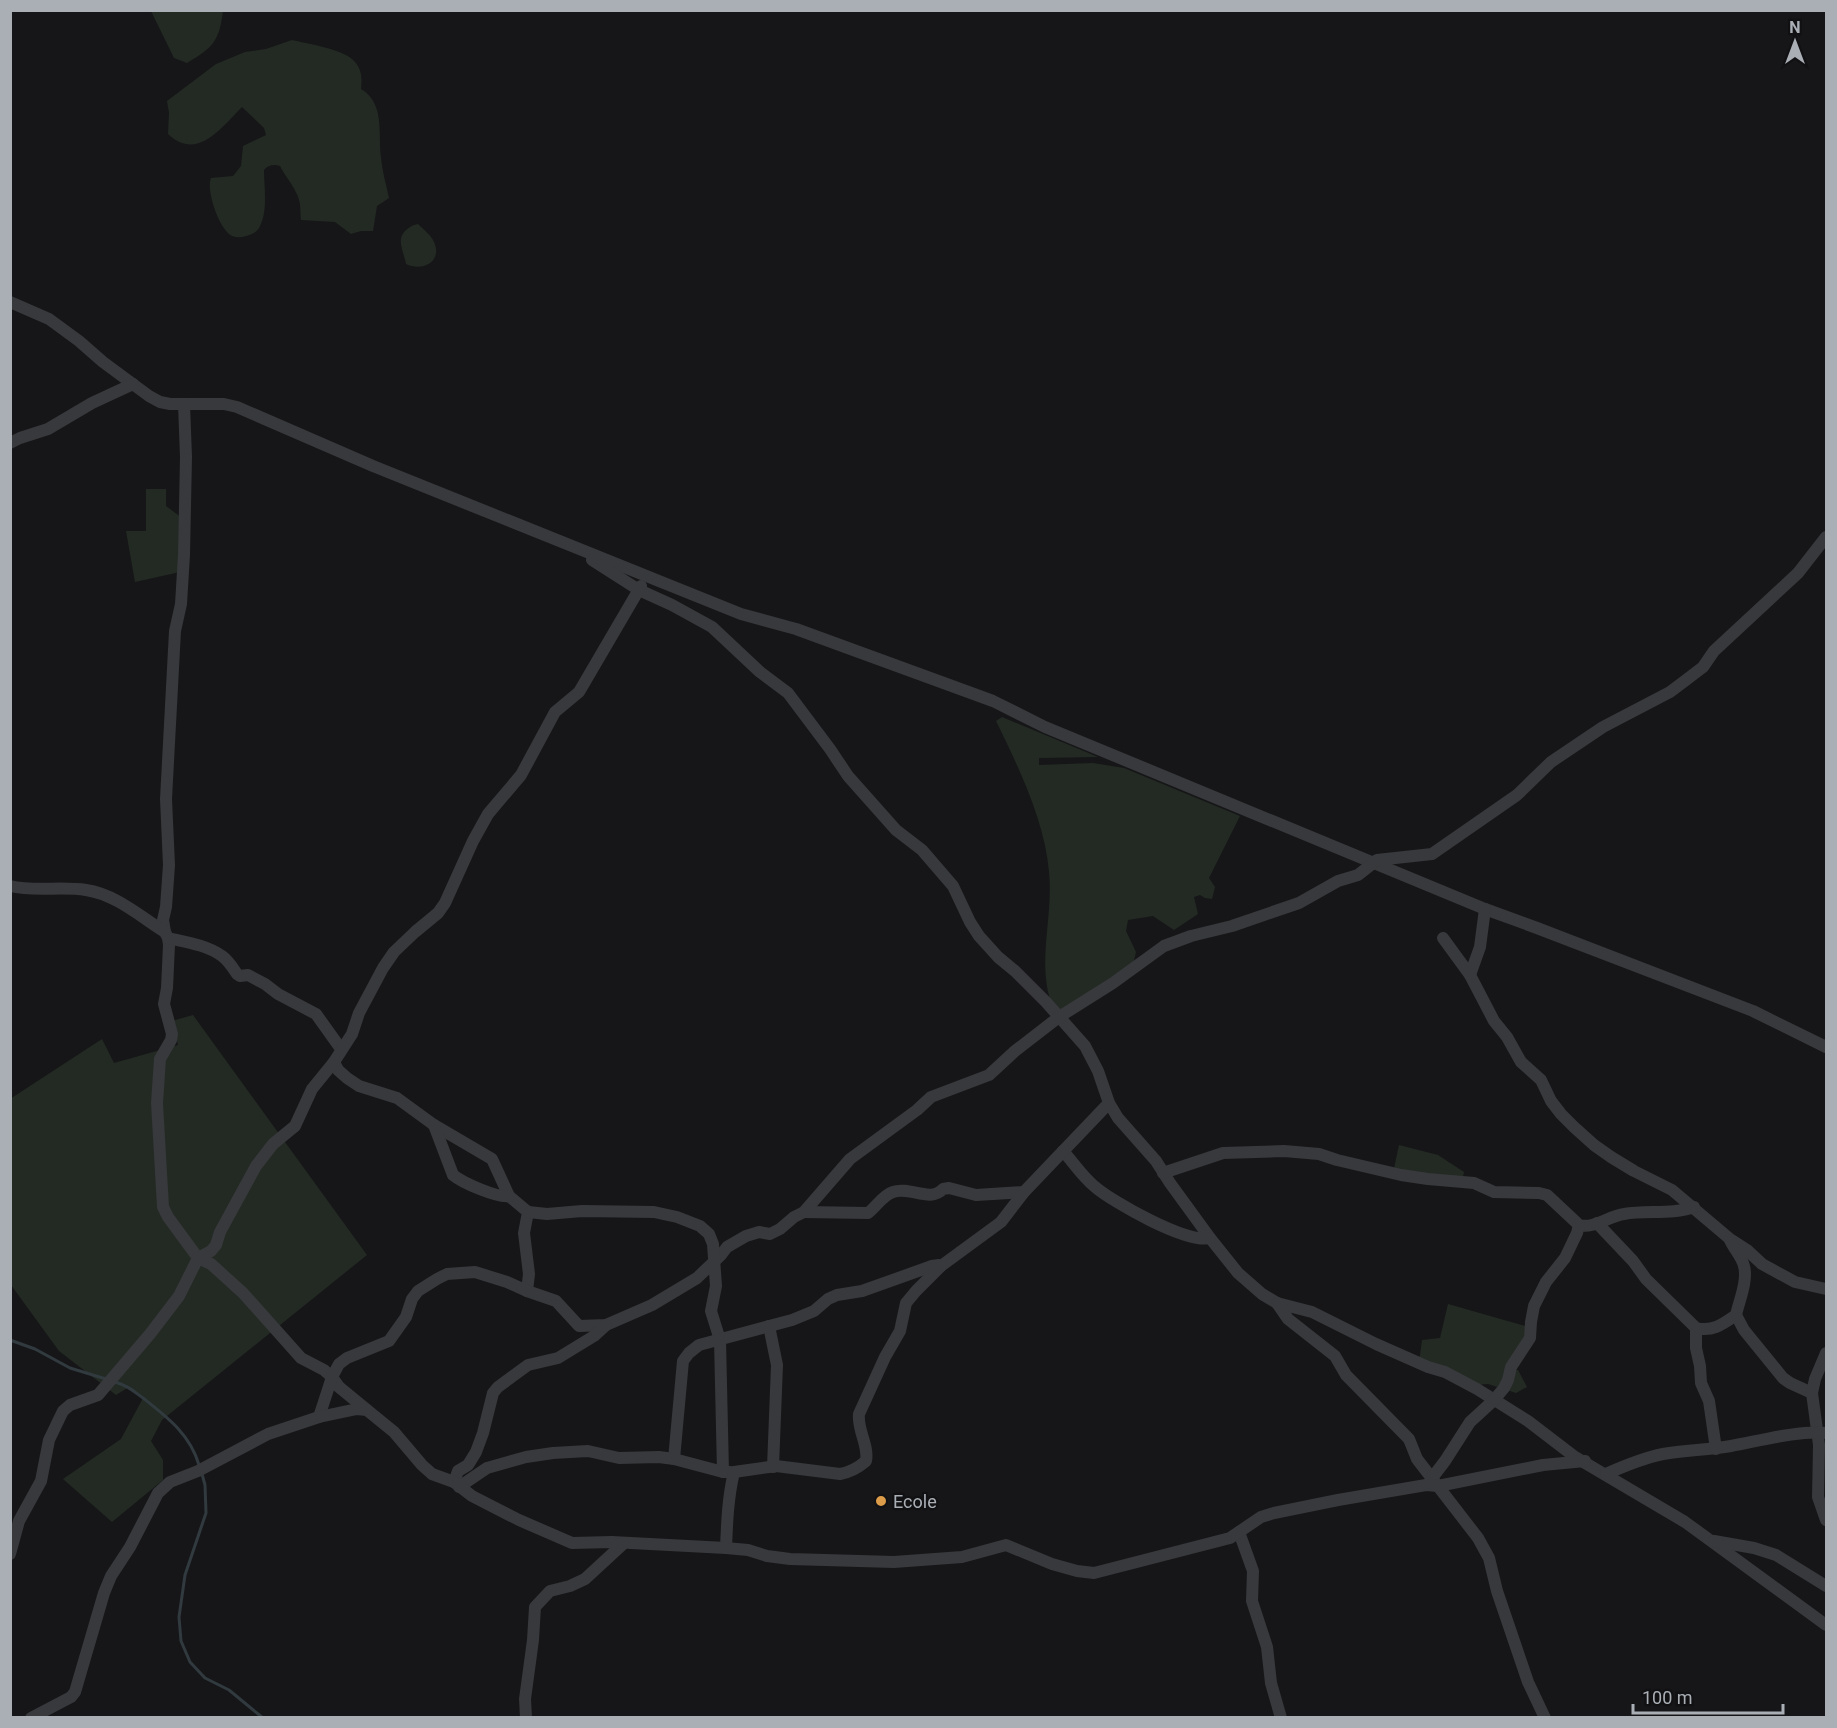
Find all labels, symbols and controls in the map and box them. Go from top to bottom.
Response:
north arrow [1765,12,1825,72]
text: N [1789,18,1801,37]
place label: Ecole [893,1491,937,1512]
marker: Ecole [874,1494,888,1508]
scale bar [1633,1677,1783,1715]
text: 100 m [1642,1687,1693,1708]

